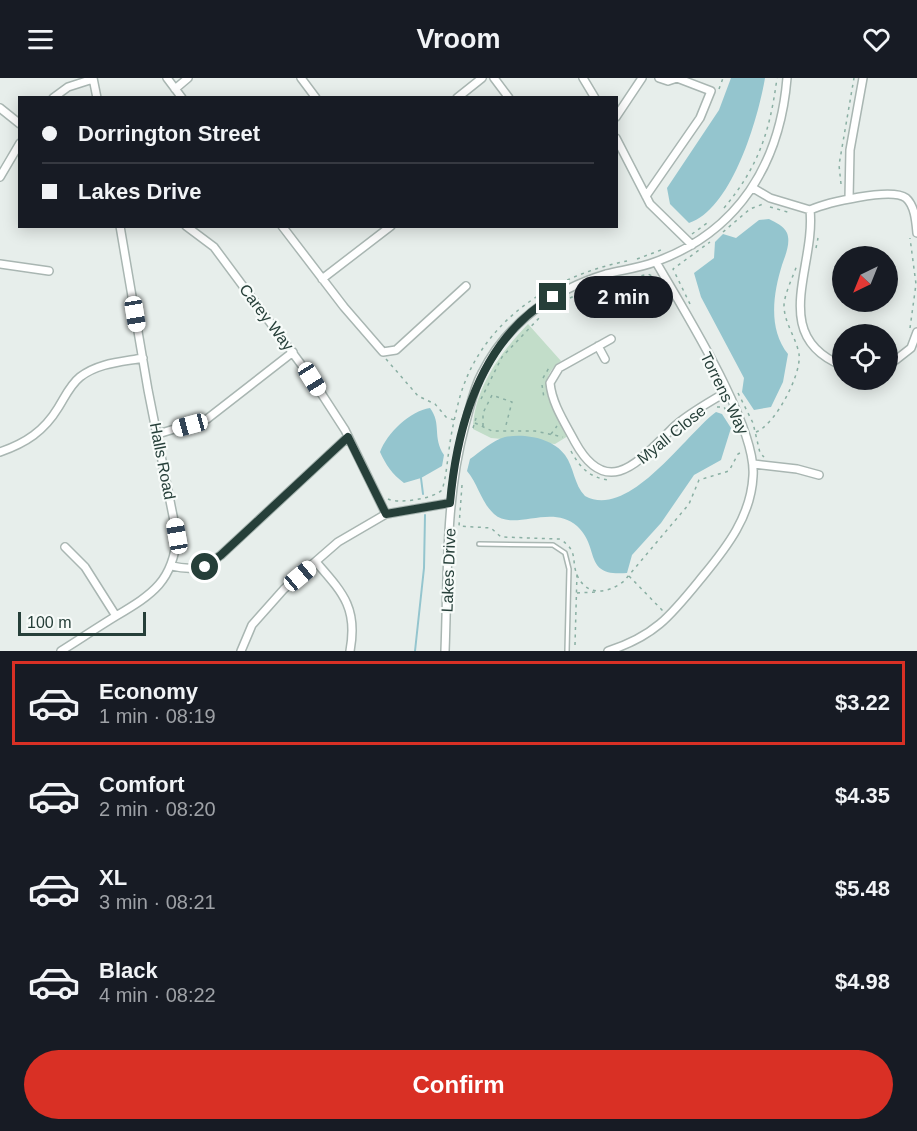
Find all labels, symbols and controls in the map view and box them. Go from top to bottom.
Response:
icon: menu [24,23,57,56]
icon: heart [860,23,893,56]
text: Vroom [416,24,501,54]
text: Dorrington Street [78,121,260,146]
text: Lakes Drive [78,179,202,204]
north arrow [832,246,898,312]
map controls [832,246,898,390]
callout: 2 min [574,276,673,318]
street label: Carey Way [236,281,297,354]
route end [539,283,566,310]
text: 2 min [597,286,650,308]
car [123,295,147,333]
button: locate [832,324,898,390]
street label: Torrens Way [697,349,752,437]
car [295,359,329,399]
street label: Myall Close [634,402,709,467]
car [170,412,210,438]
street label: Halls Road [147,421,178,501]
car [165,517,189,555]
street label: Lakes Drive [439,527,458,613]
route start [191,553,218,580]
car [280,558,320,594]
scale bar [18,609,146,636]
text: 100 m [27,614,71,631]
icon: car [27,676,81,730]
text: Economy [99,679,198,704]
text: $3.22 [835,690,890,715]
text: 1 min · 08:19 [99,705,216,727]
icon: car [27,769,81,823]
text: Comfort [99,772,185,797]
text: $4.35 [835,783,890,808]
text: 2 min · 08:20 [99,798,216,820]
icon: car [27,862,81,916]
text: XL [99,865,127,890]
text: $5.48 [835,876,890,901]
text: 3 min · 08:21 [99,891,216,913]
icon: car [27,955,81,1009]
text: Black [99,958,158,983]
text: $4.98 [835,969,890,994]
text: 4 min · 08:22 [99,984,216,1006]
button: Confirm [24,1050,893,1119]

